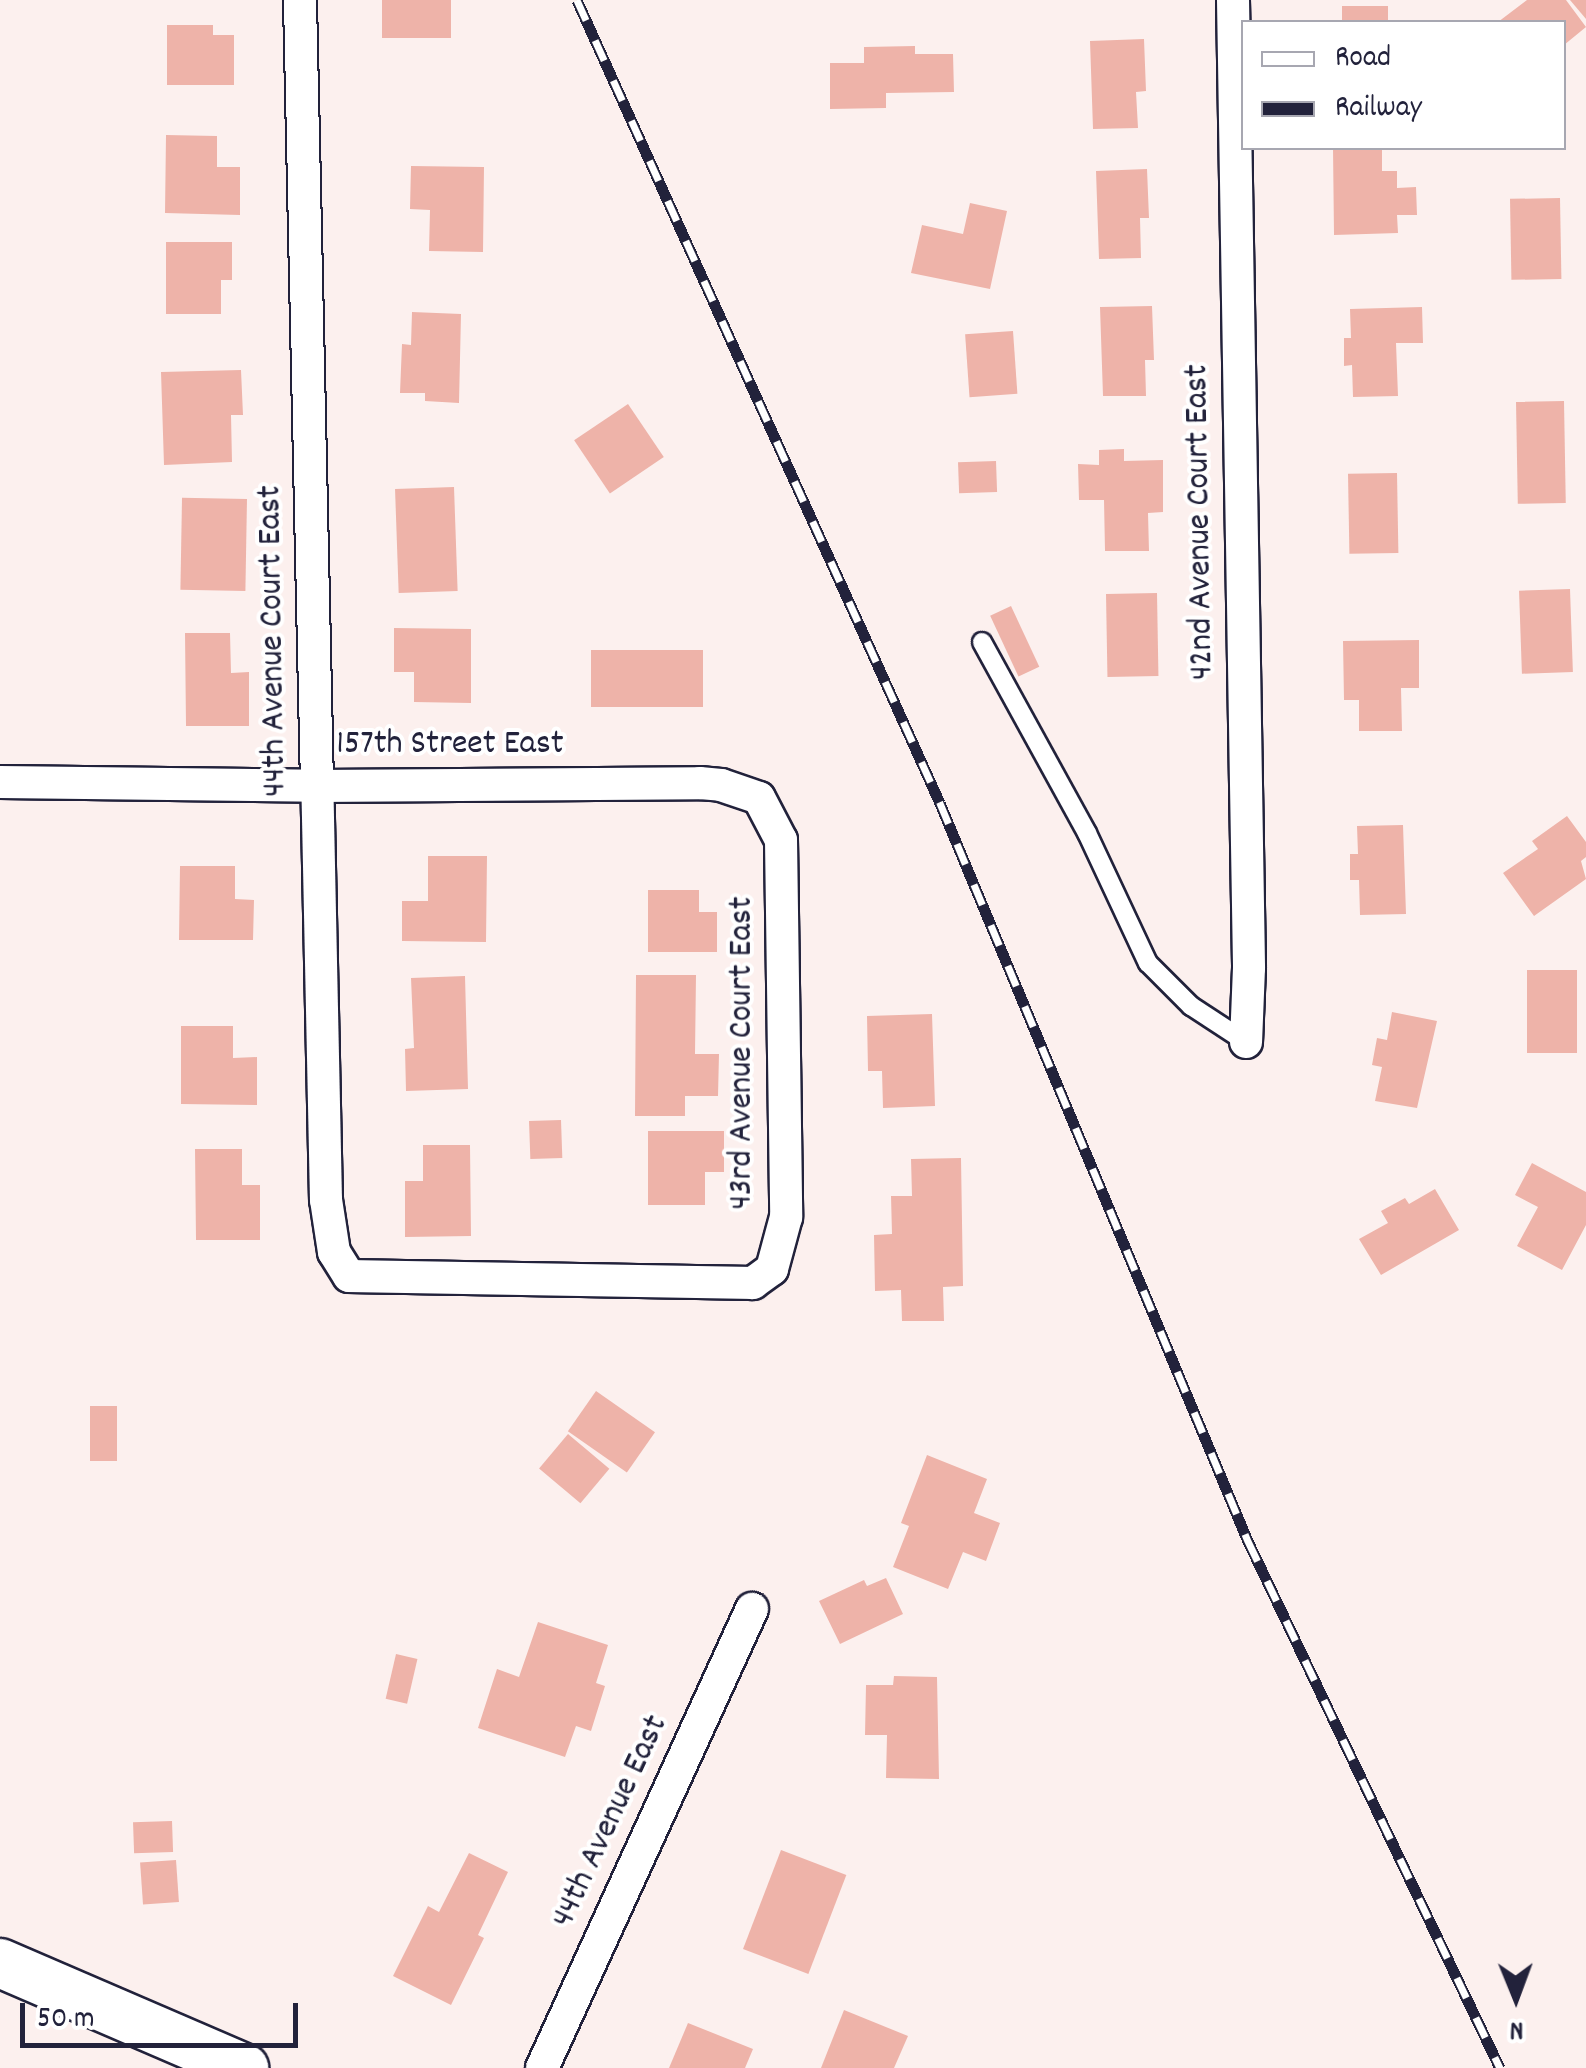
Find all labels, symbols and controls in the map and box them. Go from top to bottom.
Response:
legend [1241,20,1566,150]
text: Road [1335,38,1391,81]
text: Railway [1335,88,1422,131]
street label: 42nd Avenue Court East [1177,364,1225,680]
street label: 44th Avenue Court East [250,485,298,797]
street label: 157th Street East [336,724,564,766]
street label: 43rd Avenue Court East [722,896,764,1210]
street label: 44th Avenue East [543,1709,679,1935]
north arrow [1466,1948,1566,2048]
scale bar [25,1983,302,2045]
text: 50 m [37,1999,95,2042]
text: N [1509,2008,1524,2048]

